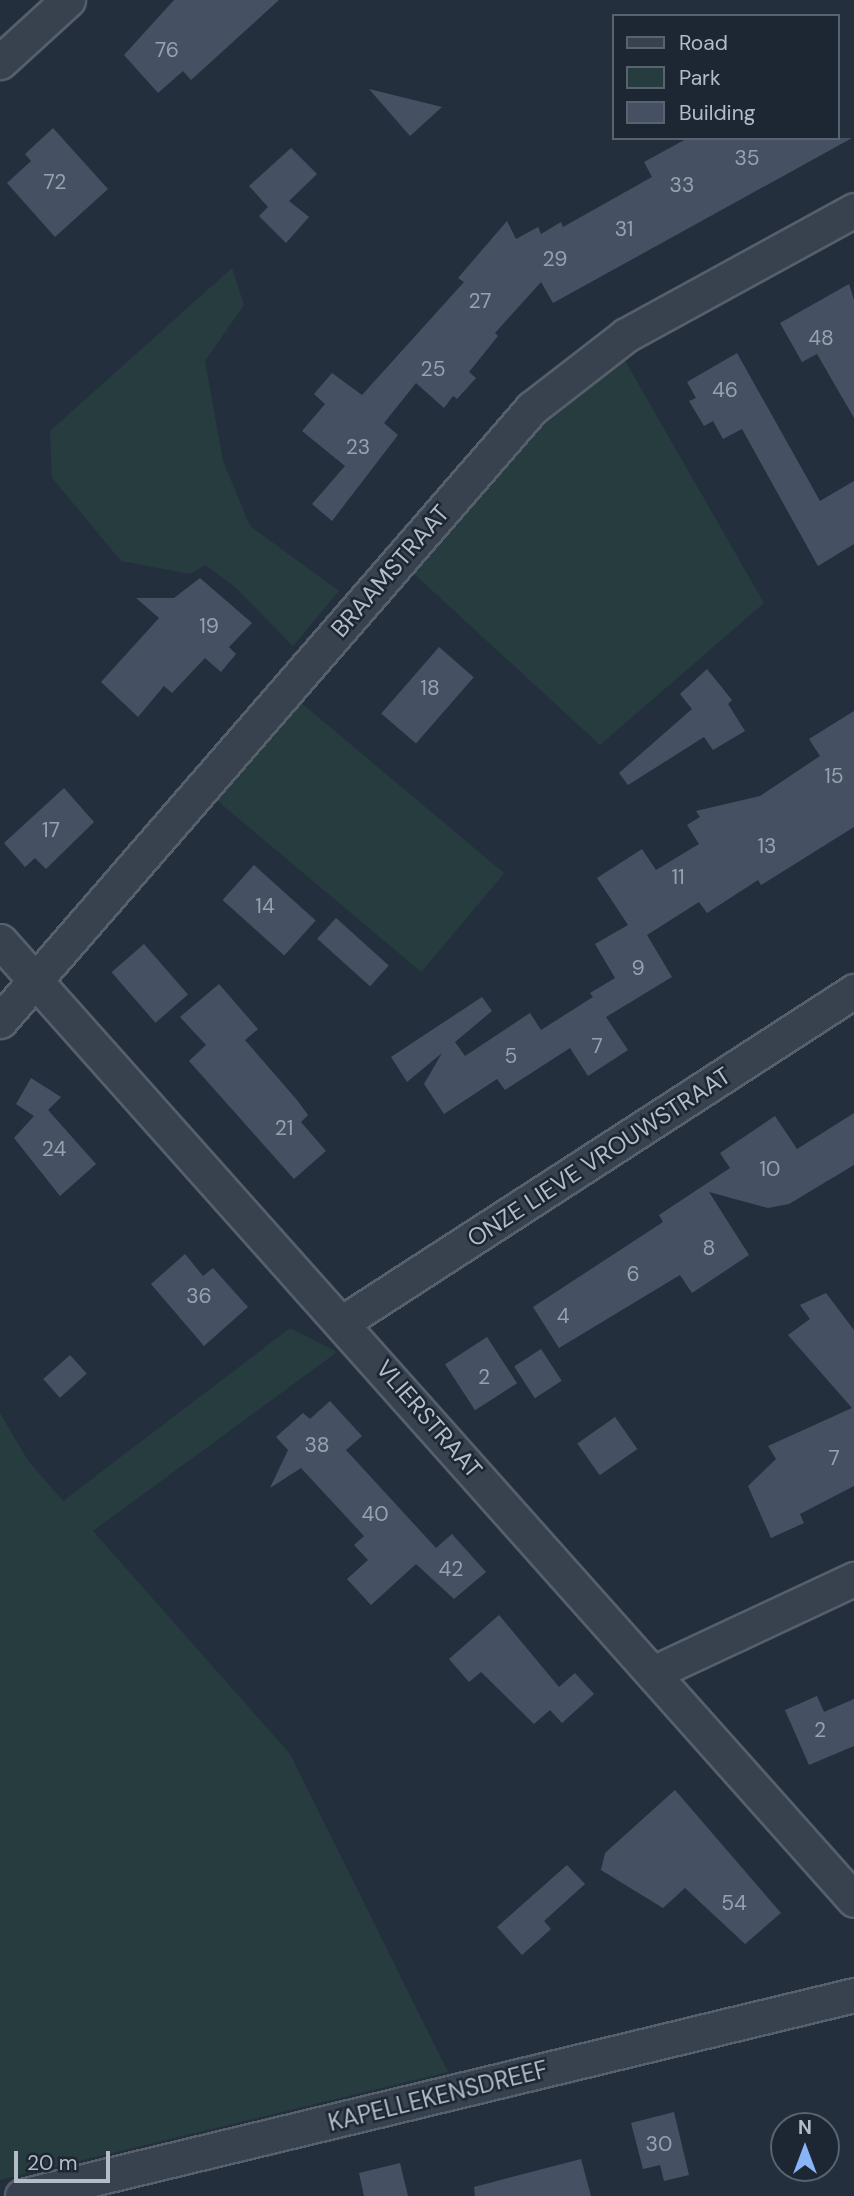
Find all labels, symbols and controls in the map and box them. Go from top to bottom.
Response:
legend [612,14,840,140]
text: Road [679,29,728,57]
house number: 76 [155,37,179,63]
text: Park [679,64,720,92]
text: Building [679,99,755,127]
house number: 35 [734,145,760,171]
house number: 72 [44,169,66,195]
house number: 33 [670,172,694,198]
house number: 31 [615,216,633,242]
house number: 29 [542,246,568,272]
house number: 27 [469,288,491,314]
house number: 48 [808,325,834,351]
house number: 25 [421,356,445,382]
house number: 46 [712,377,738,403]
house number: 23 [346,434,370,460]
street label: BRAAMSTRAAT [325,499,455,643]
house number: 19 [199,613,219,639]
house number: 18 [420,675,440,701]
house number: 15 [824,763,844,789]
house number: 17 [42,817,60,843]
house number: 13 [758,833,776,859]
house number: 11 [671,864,685,890]
house number: 14 [255,893,275,919]
house number: 9 [631,955,645,981]
house number: 7 [591,1033,603,1059]
house number: 5 [505,1043,517,1069]
street label: ONZE LIEVE VROUWSTRAAT [462,1061,736,1253]
house number: 21 [275,1115,293,1141]
house number: 24 [42,1136,66,1162]
house number: 10 [760,1156,780,1182]
house number: 8 [703,1235,715,1261]
house number: 6 [626,1261,640,1287]
house number: 36 [186,1283,212,1309]
house number: 4 [557,1303,569,1329]
street label: VLIERSTRAAT [370,1354,488,1484]
house number: 2 [478,1364,490,1390]
house number: 38 [304,1432,330,1458]
house number: 7 [828,1445,840,1471]
house number: 40 [361,1501,389,1527]
house number: 42 [439,1556,463,1582]
house number: 2 [814,1717,826,1743]
house number: 54 [721,1890,747,1916]
street label: KAPELLEKENSDREEF [325,2055,551,2137]
north arrow [770,2112,840,2182]
text: N [798,2115,812,2140]
house number: 30 [646,2131,672,2157]
scale bar [18,2136,114,2180]
text: 20 m [27,2149,78,2177]

